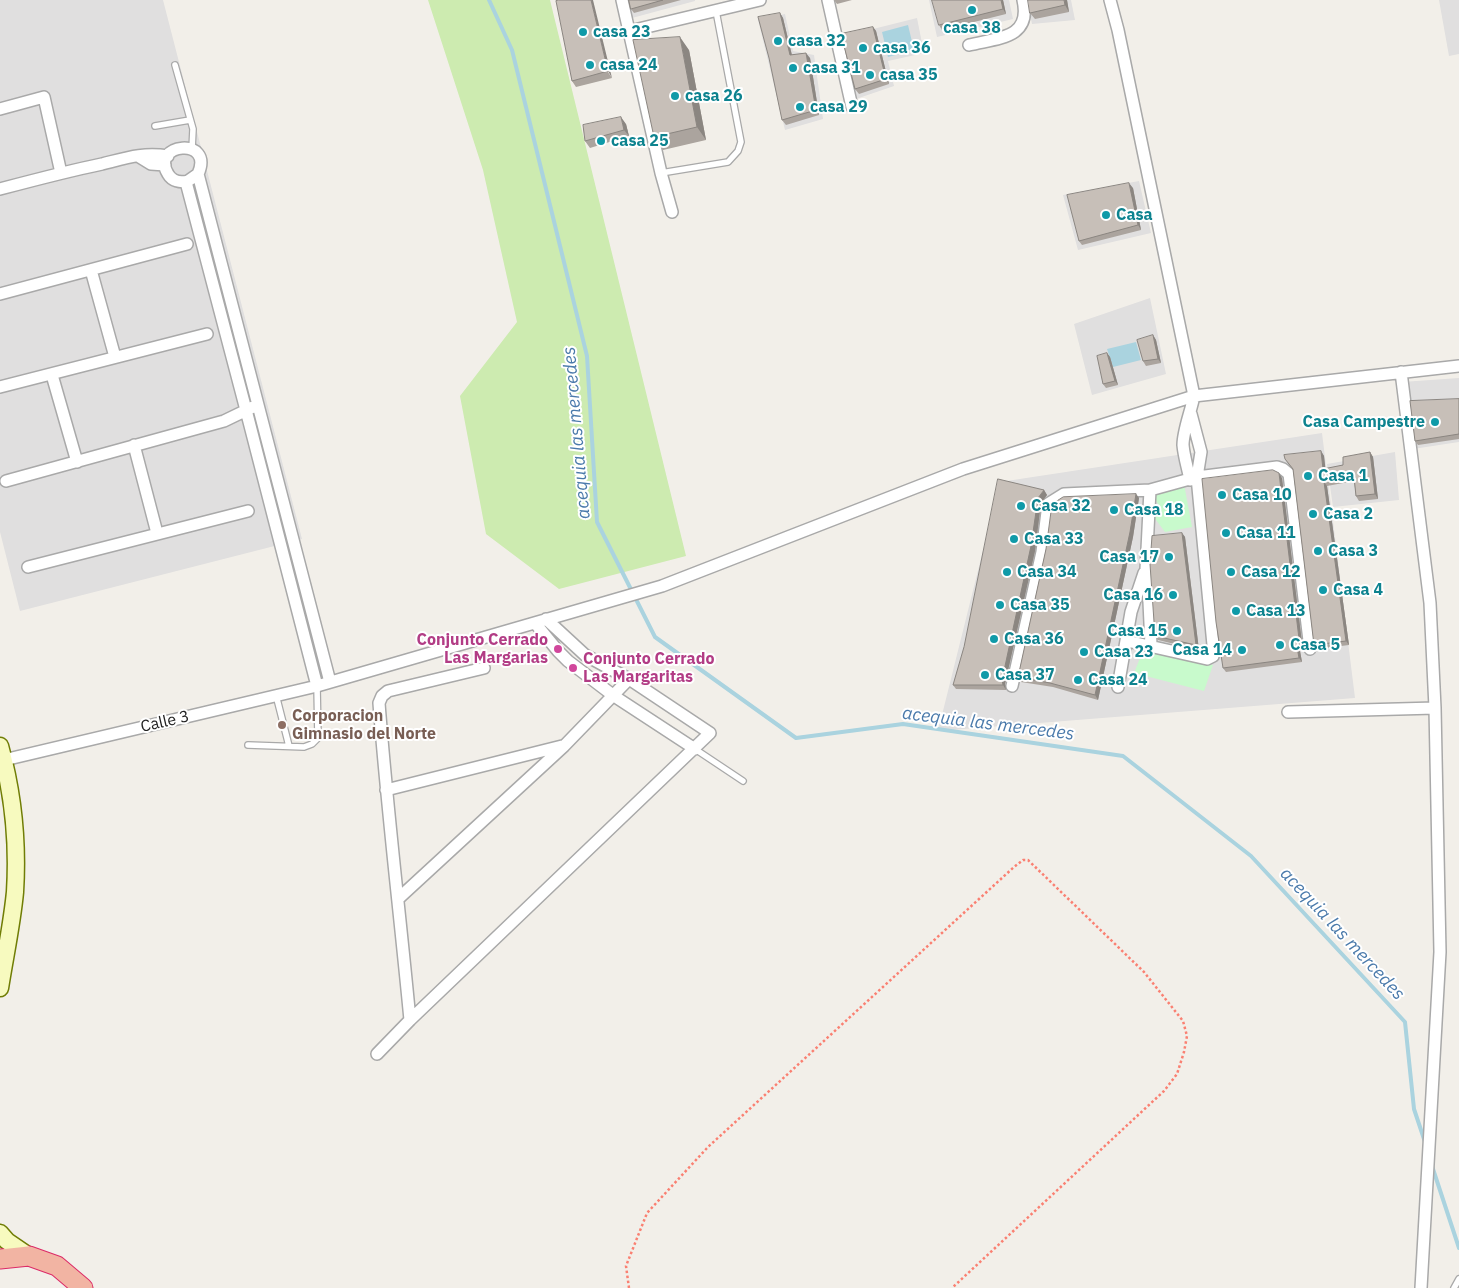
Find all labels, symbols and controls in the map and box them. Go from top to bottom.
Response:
marker: casa 38 [966,4,978,16]
place label: casa 38 [943,18,1001,38]
place label: casa 23 [593,22,651,42]
marker: casa 23 [577,26,589,38]
place label: casa 32 [788,31,846,51]
marker: casa 32 [772,35,784,47]
place label: casa 36 [873,38,931,58]
marker: casa 36 [857,42,869,54]
place label: casa 24 [600,55,658,75]
place label: casa 31 [803,58,861,78]
marker: casa 24 [584,59,596,71]
marker: casa 31 [787,62,799,74]
place label: casa 35 [880,65,938,85]
marker: casa 35 [864,69,876,81]
place label: casa 26 [685,86,743,106]
marker: casa 26 [669,90,681,102]
place label: casa 29 [810,97,868,117]
marker: casa 29 [794,101,806,113]
place label: casa 25 [611,131,669,151]
marker: casa 25 [595,135,607,147]
place label: Casa [1116,205,1153,225]
marker: Casa [1100,209,1112,221]
water label: acequia las mercedes [559,346,595,520]
place label: Casa Campestre [1303,412,1425,432]
marker: Casa Campestre [1429,416,1441,428]
place label: Casa 1 [1318,466,1368,486]
marker: Casa 1 [1302,470,1314,482]
place label: Casa 10 [1232,485,1292,505]
marker: Casa 10 [1216,489,1228,501]
place label: Casa 32 [1031,496,1091,516]
marker: Casa 32 [1015,500,1027,512]
place label: Casa 18 [1124,500,1184,520]
marker: Casa 18 [1108,504,1120,516]
place label: Casa 2 [1323,504,1373,524]
marker: Casa 2 [1307,508,1319,520]
place label: Casa 11 [1236,523,1296,543]
marker: Casa 11 [1220,527,1232,539]
place label: Casa 33 [1024,529,1084,549]
marker: Casa 33 [1008,533,1020,545]
place label: Casa 3 [1328,541,1378,561]
marker: Casa 3 [1312,545,1324,557]
place label: Casa 17 [1099,547,1159,567]
marker: Casa 17 [1163,551,1175,563]
place label: Casa 34 [1017,562,1077,582]
place label: Casa 12 [1241,562,1301,582]
marker: Casa 34 [1001,566,1013,578]
marker: Casa 12 [1225,566,1237,578]
place label: Casa 4 [1333,580,1383,600]
marker: Casa 4 [1317,584,1329,596]
place label: Casa 16 [1103,585,1163,605]
marker: Casa 16 [1167,589,1179,601]
place label: Casa 35 [1010,595,1070,615]
marker: Casa 35 [994,599,1006,611]
place label: Casa 13 [1246,601,1306,621]
marker: Casa 13 [1230,605,1242,617]
place label: Casa 15 [1107,621,1167,641]
marker: Casa 15 [1171,625,1183,637]
place label: Casa 36 [1004,629,1064,649]
place label: Conjunto Cerrado Las Margarias [417,630,548,668]
marker: Casa 36 [988,633,1000,645]
place label: Casa 5 [1290,635,1340,655]
marker: Casa 5 [1274,639,1286,651]
place label: Casa 14 [1172,640,1232,660]
place label: Casa 23 [1094,642,1154,662]
marker: Conjunto Cerrado Las Margarias [552,643,564,655]
marker: Casa 14 [1236,644,1248,656]
marker: Casa 23 [1078,646,1090,658]
place label: Conjunto Cerrado Las Margaritas [583,649,714,687]
marker: Conjunto Cerrado Las Margaritas [567,662,579,674]
place label: Casa 37 [995,665,1055,685]
marker: Casa 37 [979,669,991,681]
place label: Casa 24 [1088,670,1148,690]
marker: Casa 24 [1072,674,1084,686]
water label: acequia las mercedes [901,703,1075,745]
place label: Corporacion Gimnasio del Norte [292,706,436,744]
street label: Calle 3 [139,707,191,737]
marker: Corporacion Gimnasio del Norte [276,719,288,731]
water label: acequia las mercedes [1275,863,1409,1005]

